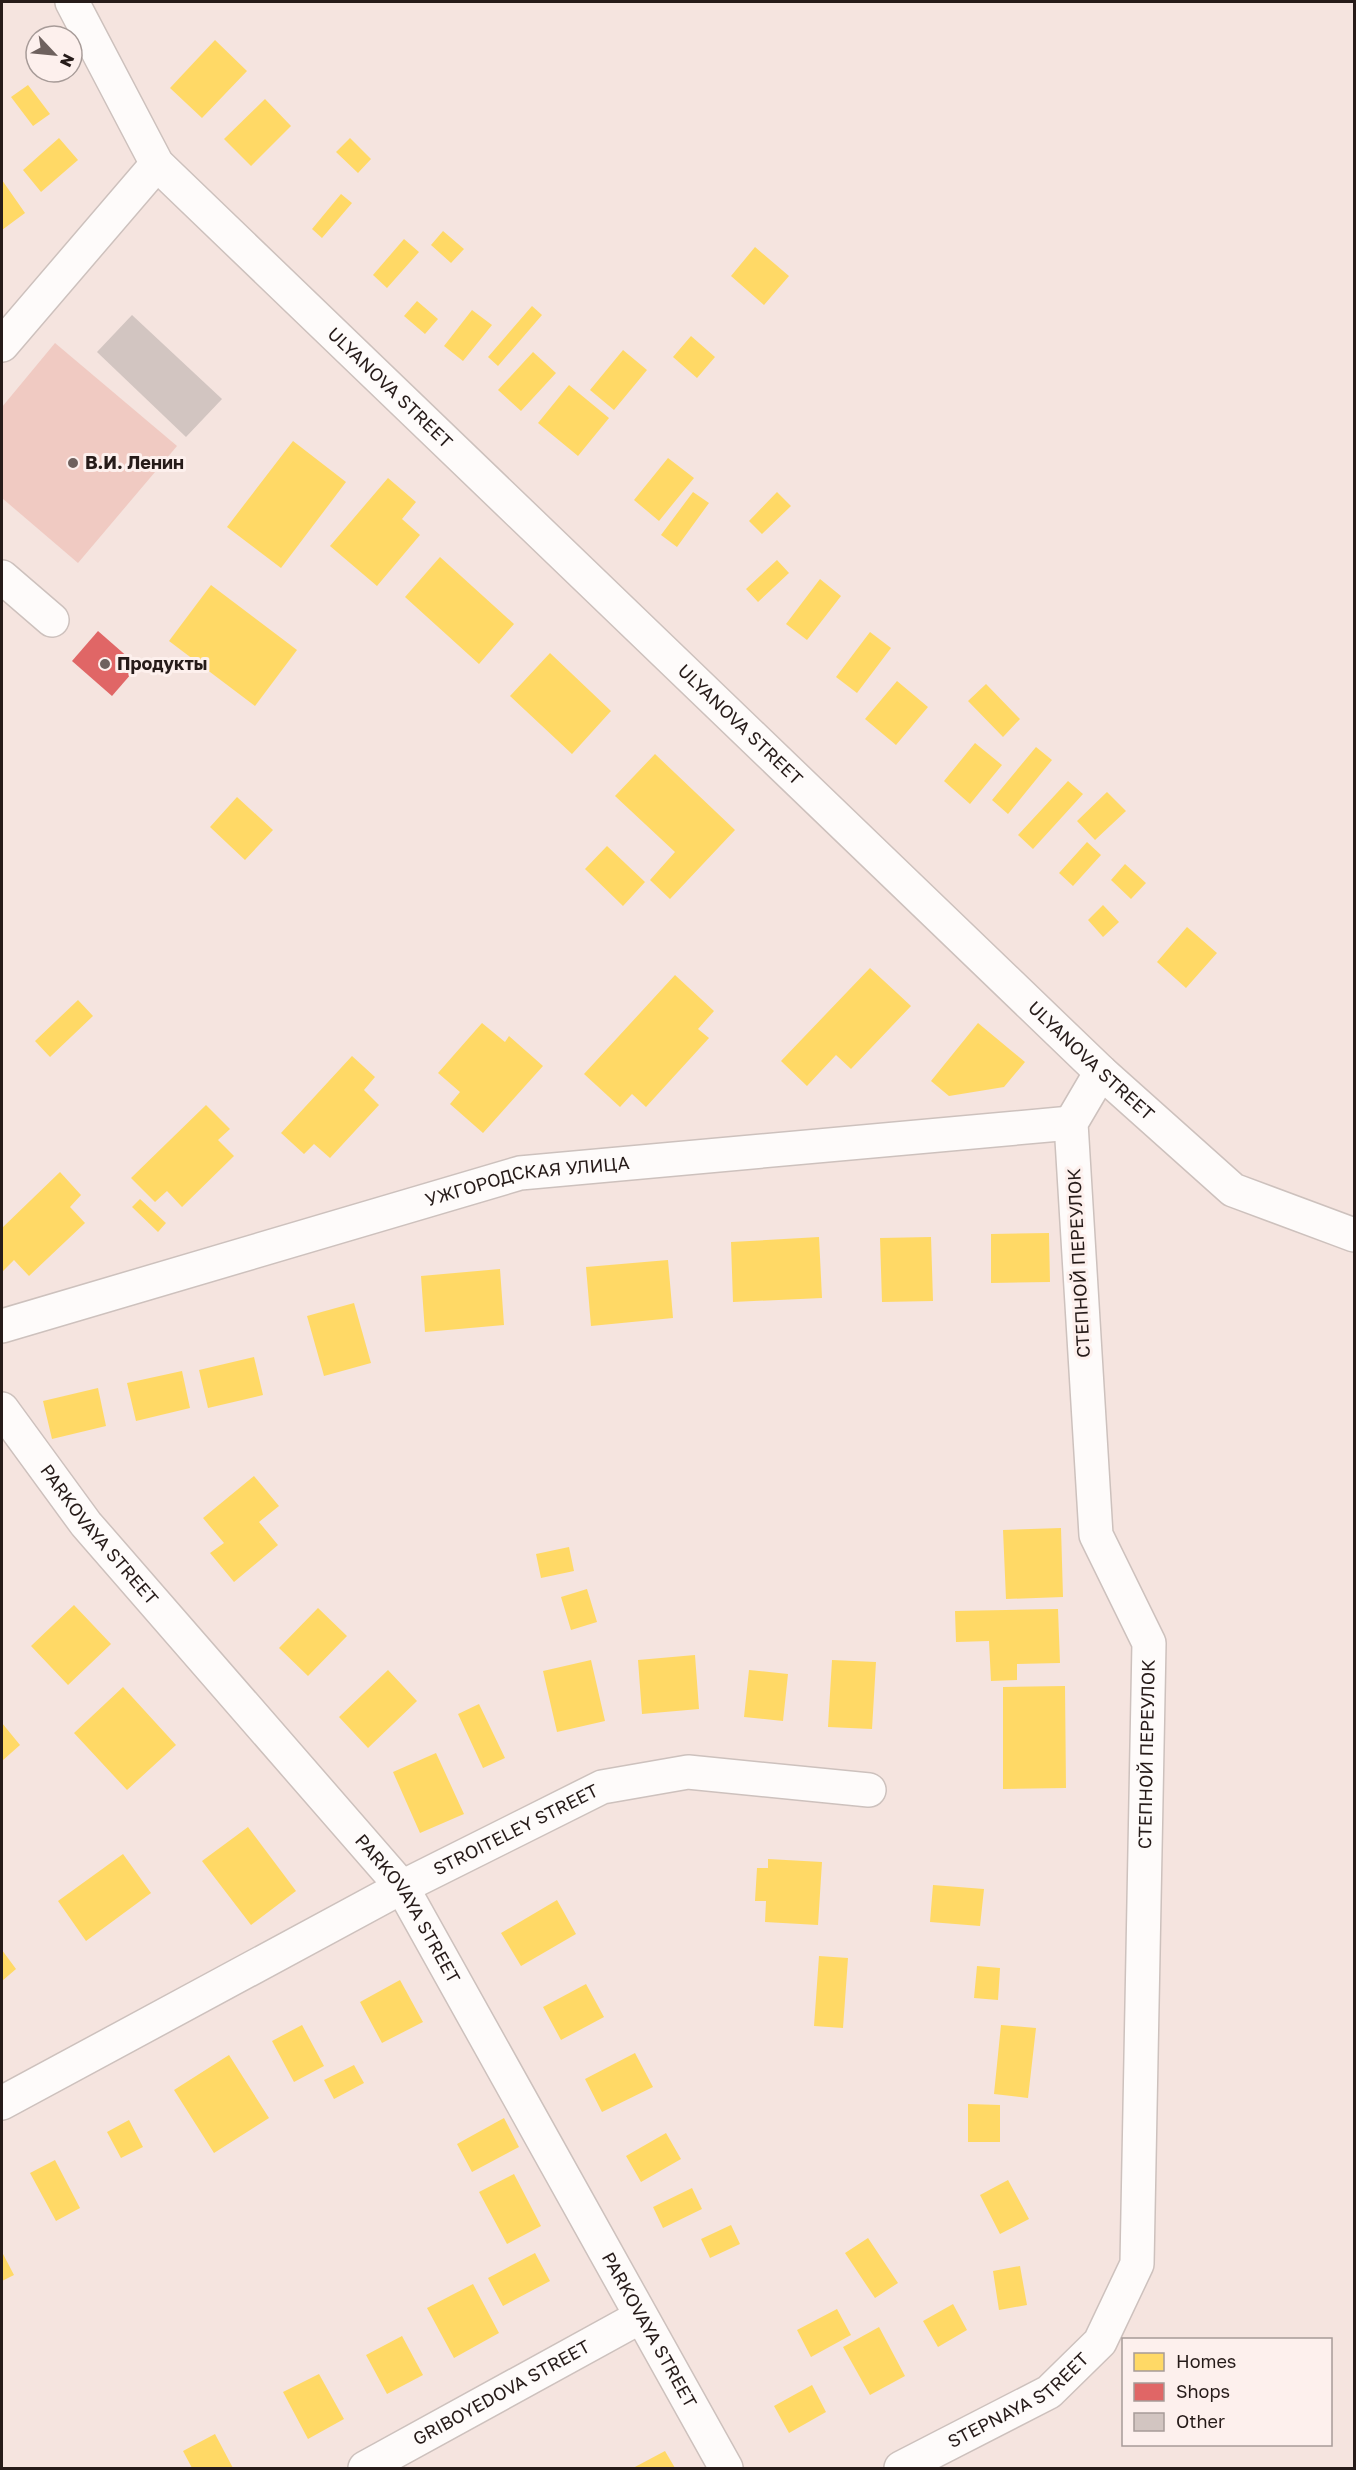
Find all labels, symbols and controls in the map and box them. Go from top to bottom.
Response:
north arrow [24,24,84,84]
text: N [56,51,79,70]
street label: ULYANOVA STREET [324,322,458,452]
place label: В.И. Ленин [85,451,184,473]
marker: В.И. Ленин [66,456,80,470]
place label: Продукты [117,652,208,674]
marker: Продукты [98,657,112,671]
street label: ULYANOVA STREET [674,659,808,789]
street label: ULYANOVA STREET [1024,996,1159,1125]
street label: УЖГОРОДСКАЯ УЛИЦА [422,1151,630,1210]
street label: СТЕПНОЙ ПЕРЕУЛОК [1062,1167,1094,1358]
street label: PARKOVAYA STREET [36,1460,163,1609]
street label: СТЕПНОЙ ПЕРЕУЛОК [1133,1659,1159,1849]
street label: STROITELEY STREET [429,1779,602,1880]
street label: PARKOVAYA STREET [351,1829,465,1987]
street label: PARKOVAYA STREET [598,2248,702,2411]
street label: GRIBOYEDOVA STREET [409,2335,594,2449]
legend [1122,2338,1332,2446]
street label: STEPNAYA STREET [944,2347,1093,2452]
text: Homes [1176,2350,1236,2372]
text: Shops [1176,2380,1230,2402]
text: Other [1176,2410,1225,2432]

